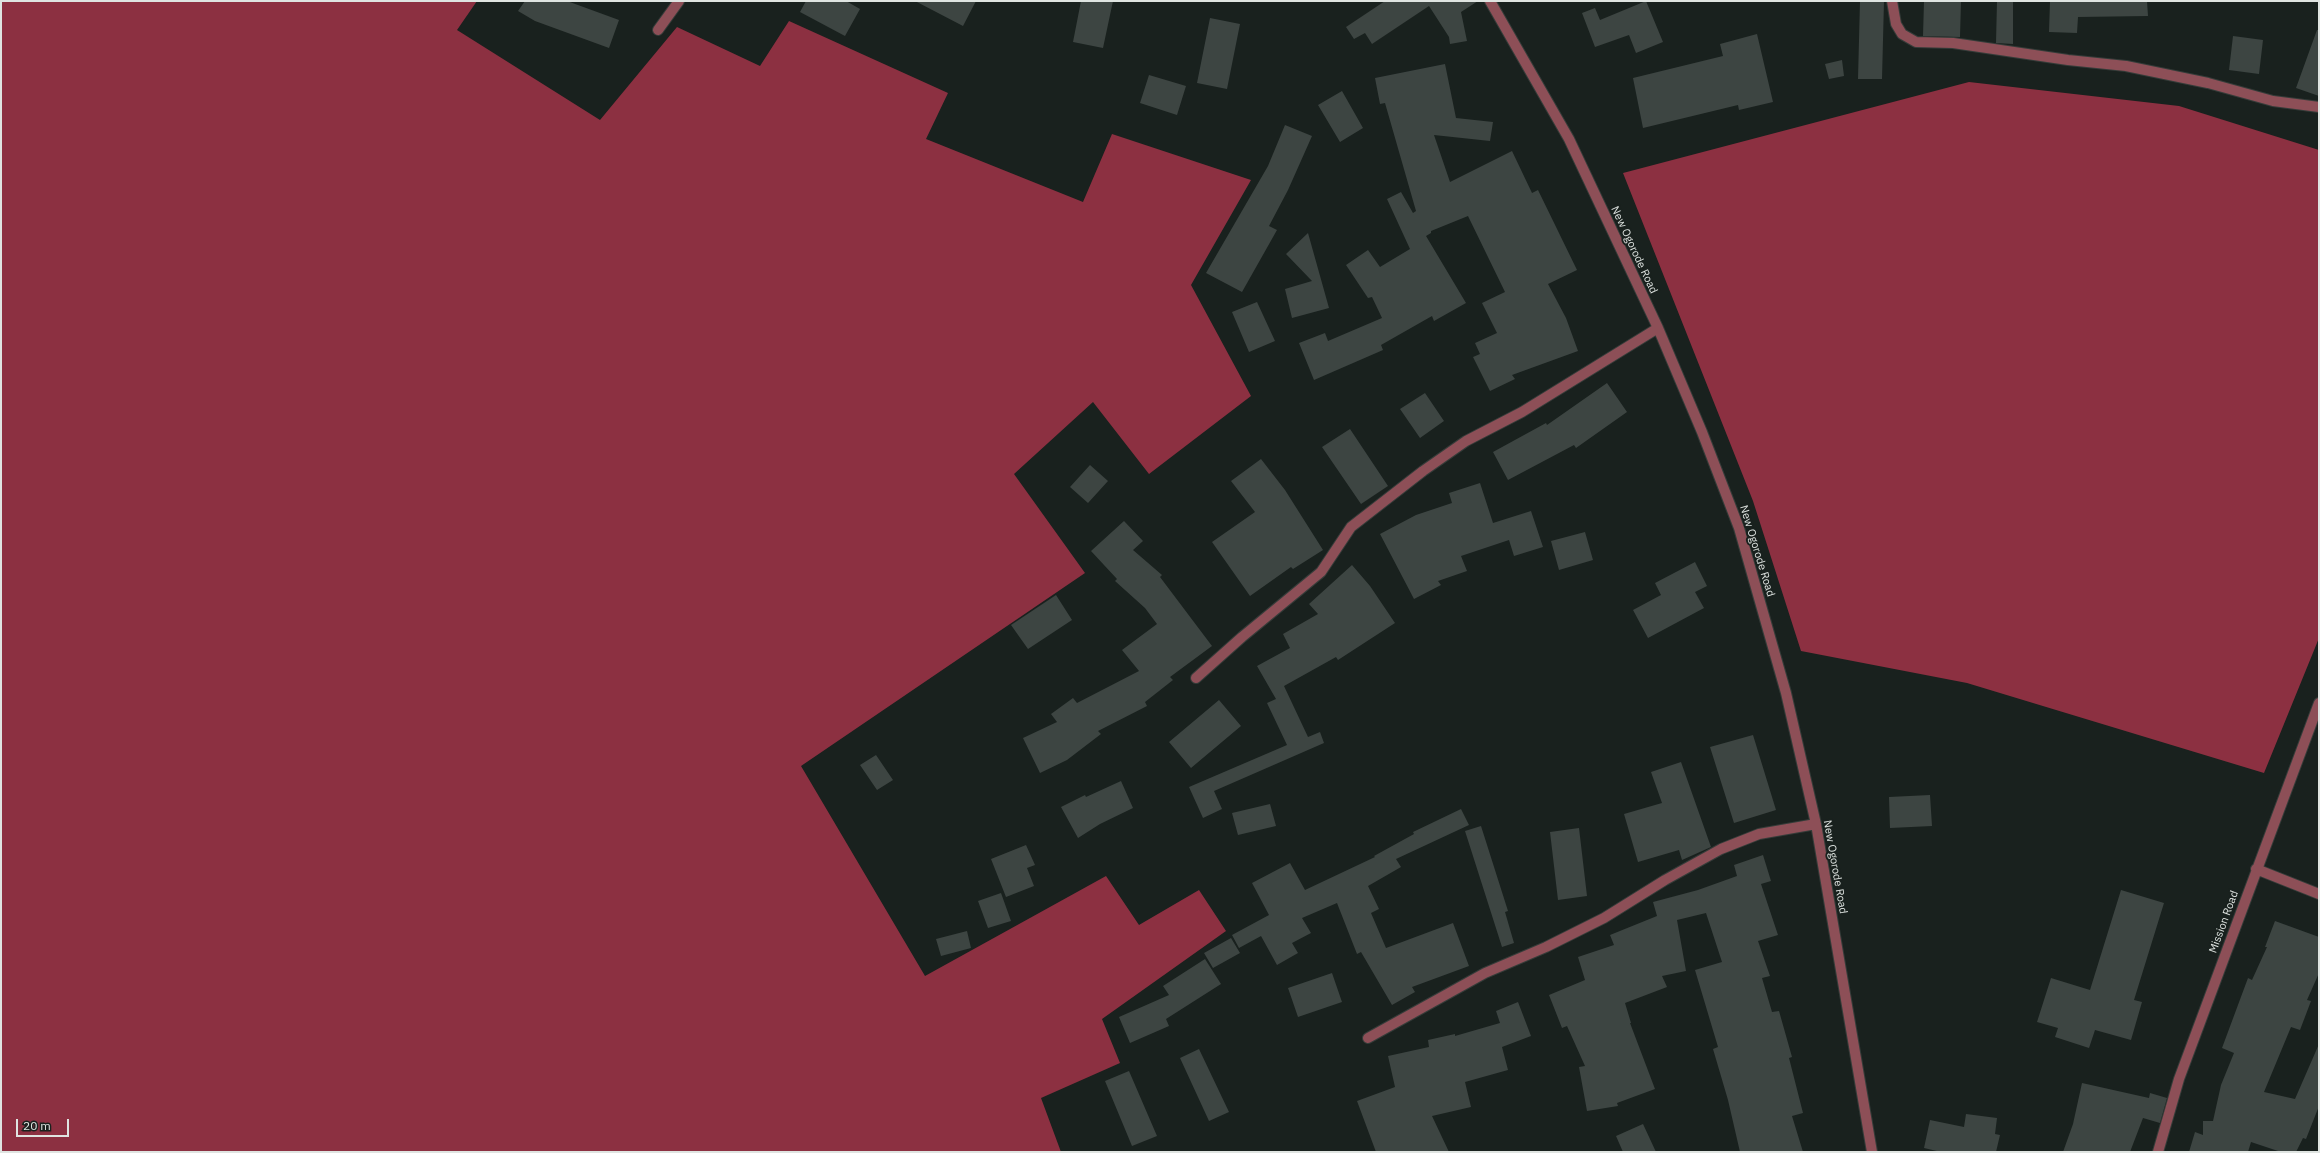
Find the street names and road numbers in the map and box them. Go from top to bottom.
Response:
street label: New Ogorode Road [1608,204,1660,296]
street label: New Ogorode Road [1737,504,1777,598]
street label: New Ogorode Road [1820,819,1850,915]
street label: Mission Road [2207,889,2241,955]

